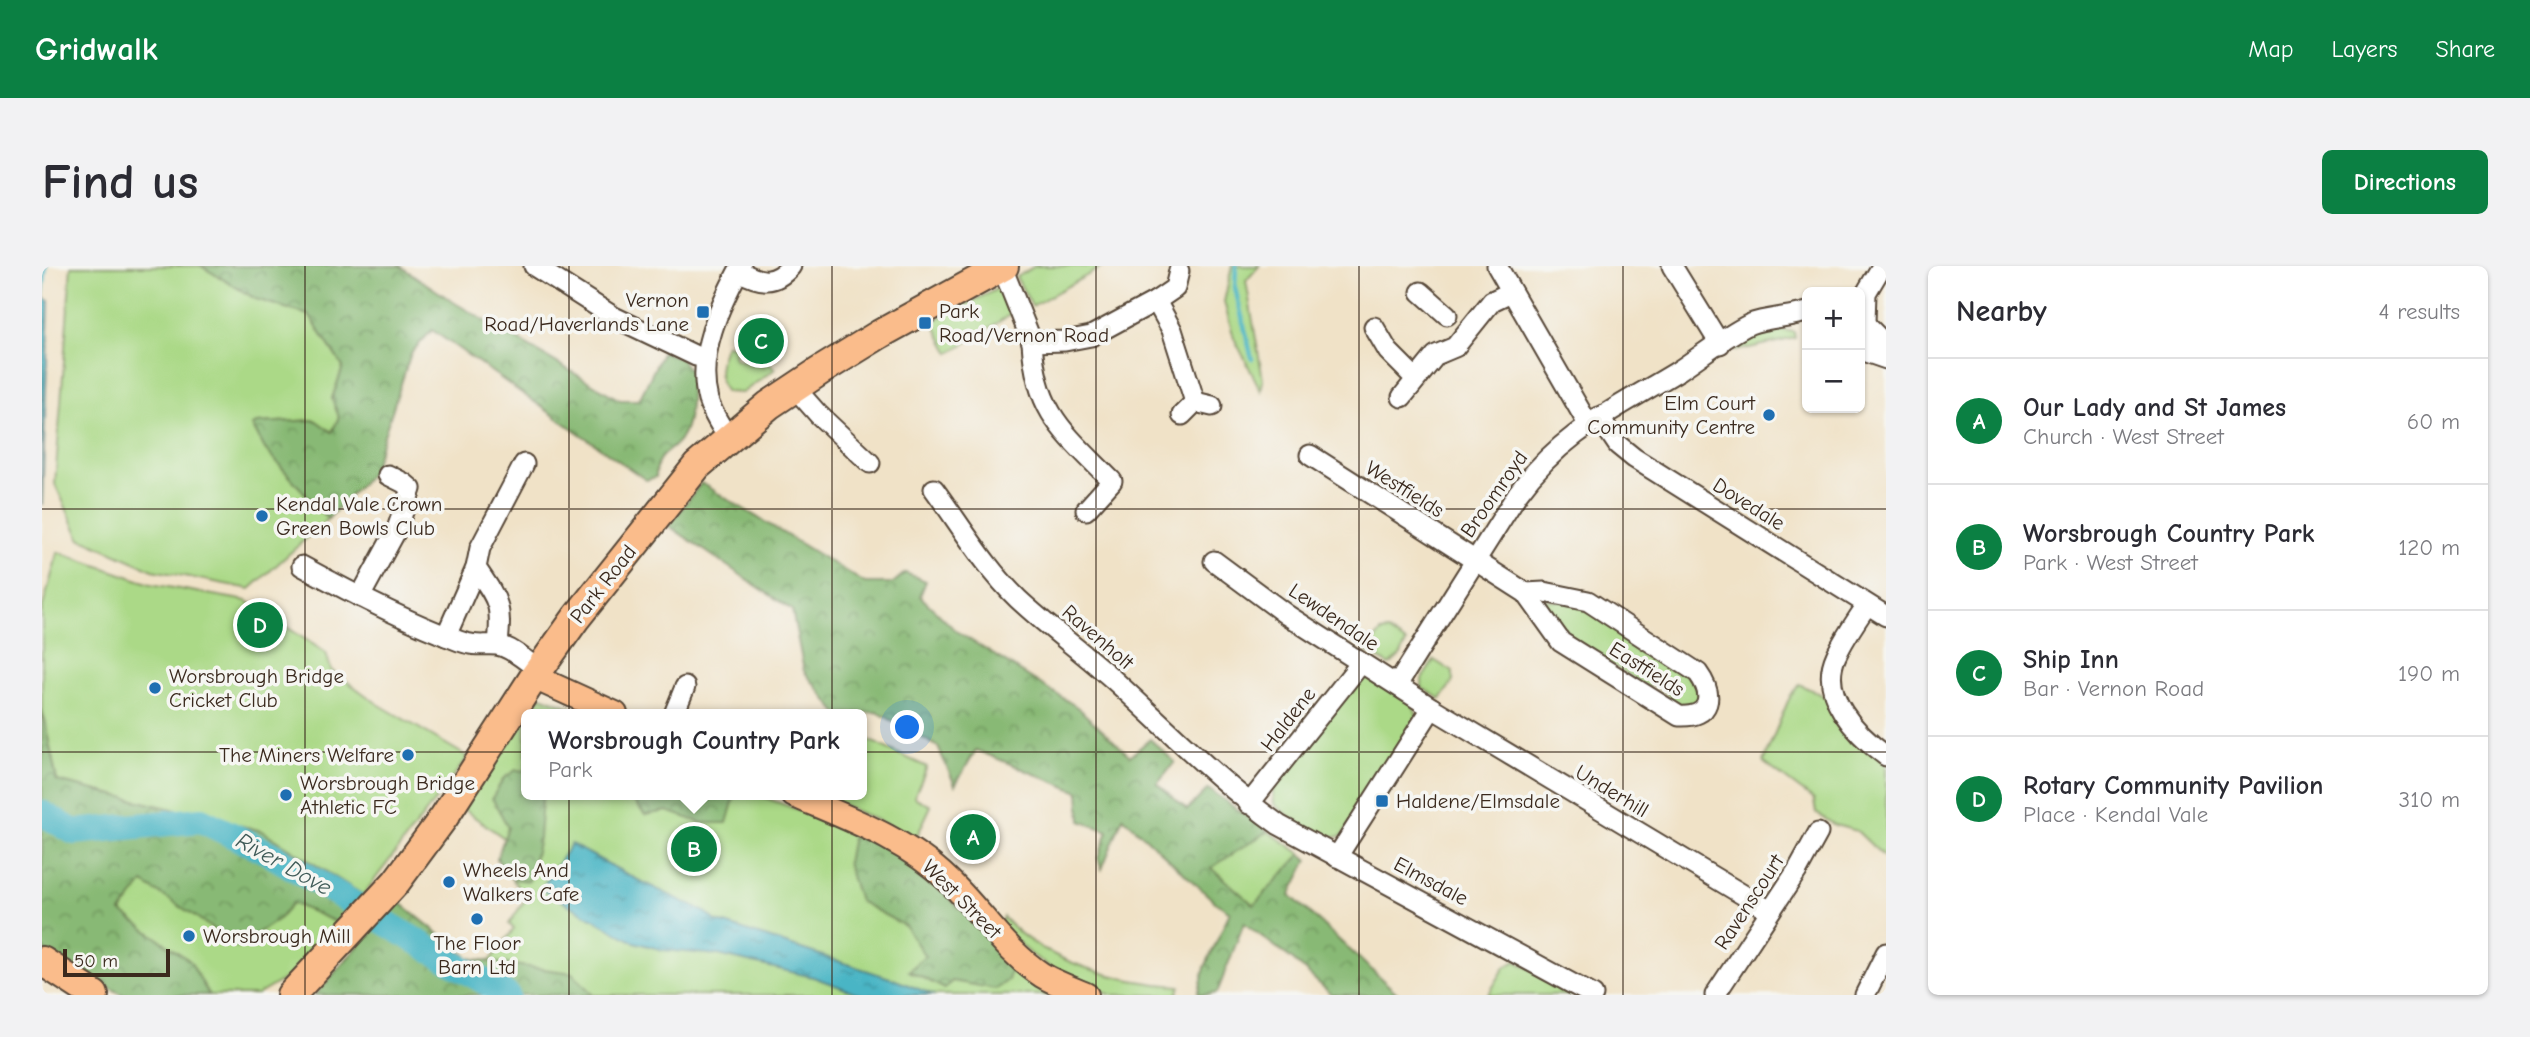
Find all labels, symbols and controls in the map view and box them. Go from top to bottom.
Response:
text: Gridwalk [35,30,158,68]
text: Map [2248,35,2294,63]
text: Layers [2332,35,2397,63]
text: Share [2435,35,2495,63]
button: Directions [2322,150,2488,214]
text: Find us [42,154,198,210]
map controls [1802,287,1865,413]
button: + [1802,287,1865,350]
place label: Vernon Road/Haverlands Lane [484,288,689,336]
text: Nearby [1956,294,2047,329]
text: 4 results [2378,298,2460,325]
place label: Park Road/Vernon Road [939,299,1109,347]
marker: Vernon Road/Haverlands Lane [695,304,711,320]
pin: C [738,315,784,367]
marker: Park Road/Vernon Road [917,315,933,331]
button: − [1802,350,1865,413]
place label: Elm Court Community Centre [1587,391,1756,439]
text: Our Lady and St James [2023,393,2286,423]
marker: Elm Court Community Centre [1761,407,1777,423]
text: A [1973,408,1985,435]
text: 60 m [2407,408,2460,435]
text: Church · West Street [2023,423,2224,450]
street label: Broomroyd [1456,446,1532,542]
street label: Westfields [1361,456,1449,522]
street label: Dovedale [1709,473,1789,535]
place label: Kendal Vale Crown Green Bowls Club [276,492,443,540]
marker: Kendal Vale Crown Green Bowls Club [254,508,270,524]
text: Worsbrough Country Park [2023,519,2314,549]
text: B [1972,534,1986,561]
text: 120 m [2398,534,2460,561]
street label: Park Road [565,540,641,628]
text: Park · West Street [2023,549,2198,576]
street label: Lewdendale [1285,578,1383,656]
pin: D [237,599,283,651]
street label: Ravenholt [1057,600,1139,675]
street label: Eastfields [1605,637,1689,701]
text: Ship Inn [2023,645,2119,675]
text: C [1972,660,1986,687]
text: 190 m [2398,660,2460,687]
place label: Worsbrough Bridge Cricket Club [169,664,344,712]
text: Bar · Vernon Road [2023,675,2204,702]
marker: Worsbrough Bridge Cricket Club [147,680,163,696]
street label: Haldene [1256,682,1320,756]
popup [521,709,867,800]
your location [890,710,924,744]
text: Worsbrough Country Park [548,726,840,756]
place label: The Miners Welfare [219,743,394,767]
marker: The Miners Welfare [400,747,416,763]
text: Park [548,756,592,783]
street label: Underhill [1571,760,1653,822]
place label: Worsbrough Bridge Athletic FC [300,771,475,819]
text: Rotary Community Pavilion [2023,771,2323,801]
text: D [1972,786,1986,813]
text: 310 m [2399,786,2460,813]
marker: Worsbrough Bridge Athletic FC [278,787,294,803]
place label: Haldene/Elmsdale [1396,789,1560,813]
marker: Haldene/Elmsdale [1374,793,1390,809]
text: Place · Kendal Vale [2023,801,2208,828]
pin: A [950,811,996,863]
pin: B [671,823,717,875]
water label: River Dove [232,827,337,901]
street label: Ravenscourt [1709,849,1789,954]
street label: Elmsdale [1390,852,1472,910]
street label: West Street [918,855,1007,944]
place label: Wheels And Walkers Cafe [463,858,579,906]
marker: Wheels And Walkers Cafe [441,874,457,890]
marker: The Floor Barn Ltd [469,911,485,927]
place label: Worsbrough Mill [203,924,351,948]
marker: Worsbrough Mill [181,928,197,944]
place label: The Floor Barn Ltd [433,931,521,979]
scale bar [63,946,170,978]
text: 50 m [74,950,118,972]

